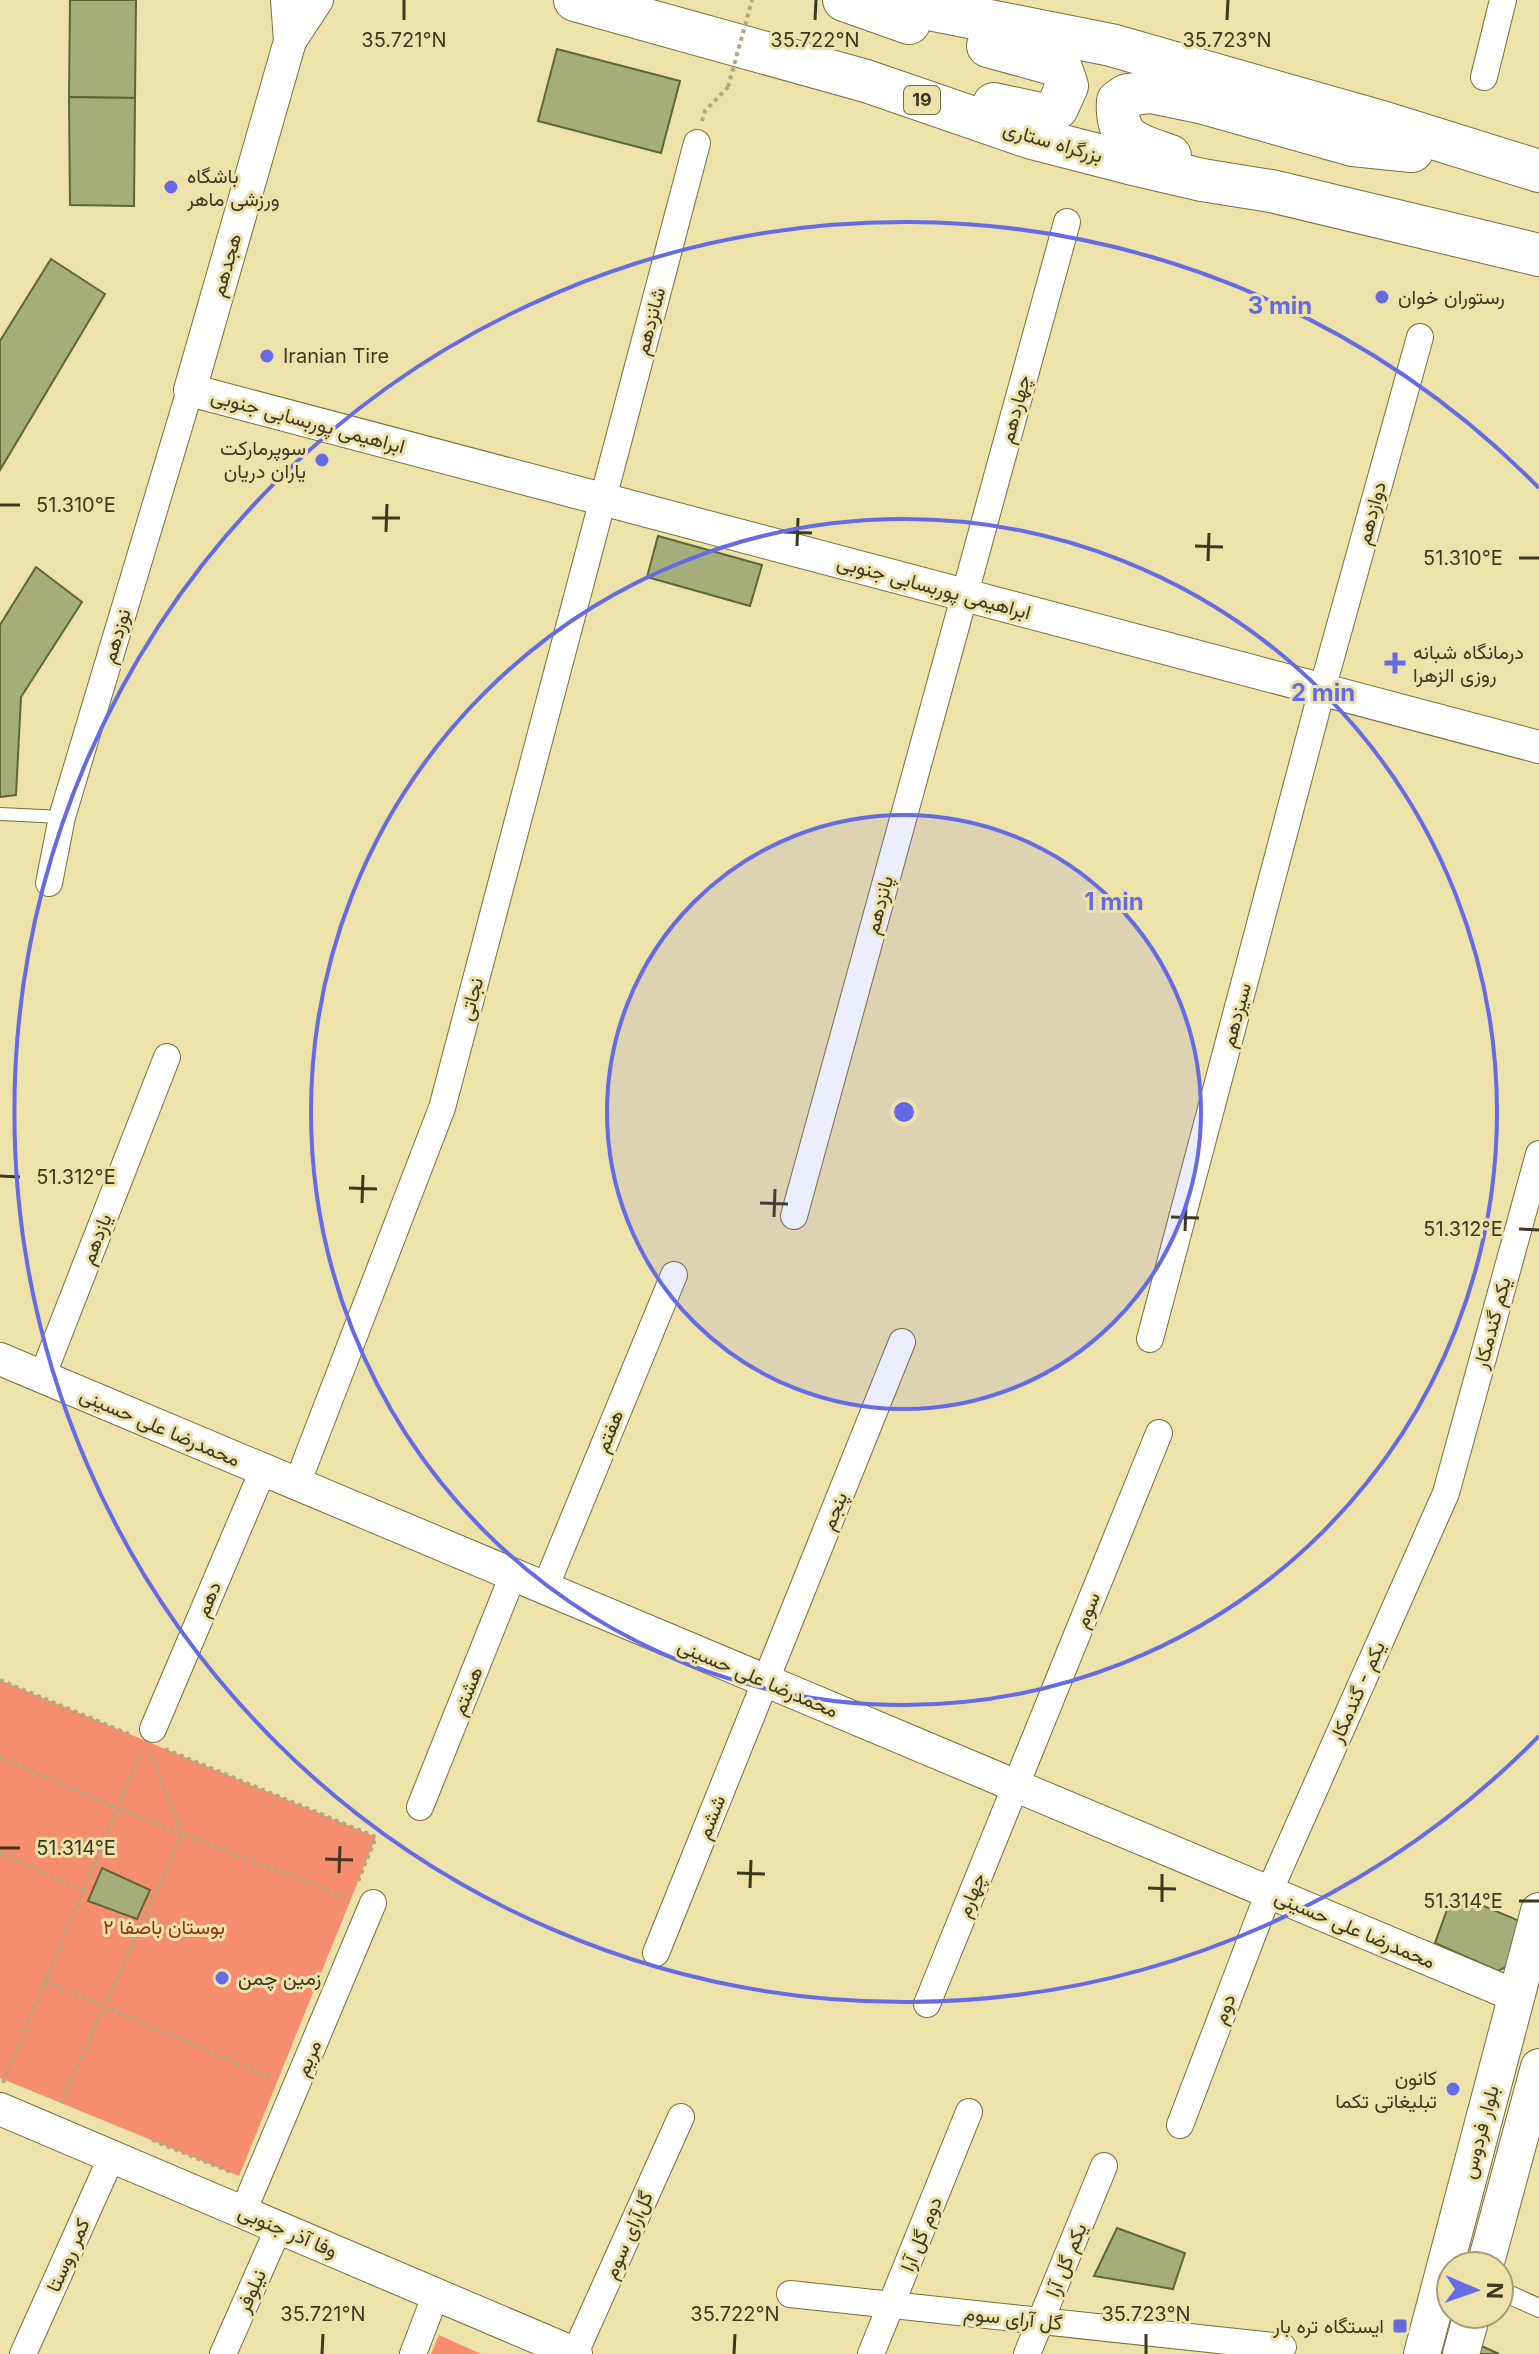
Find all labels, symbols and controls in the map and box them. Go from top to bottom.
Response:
text: 35.721°N [361,28,447,52]
text: 35.722°N [770,28,860,52]
text: 35.723°N [1182,28,1272,52]
road number: 19 [904,86,940,114]
street label: بزرگراه ستاری [1000,116,1106,169]
place label: باشگاه ورزشی ماهر [186,164,280,212]
marker: باشگاه ورزشی ماهر [162,178,180,196]
street label: هجدهم [206,231,247,300]
street label: شانزدهم [629,285,671,358]
place label: رستوران خوان [1398,285,1505,310]
marker: رستوران خوان [1373,288,1391,306]
text: 3 min [1248,291,1312,320]
place label: Iranian Tire [283,344,389,368]
marker: Iranian Tire [258,347,276,365]
street label: چهاردهم [994,372,1038,446]
street label: ابراهیمی پوربسابی جنوبی [208,384,408,460]
place label: سوپرمارکت یاران دریان [220,436,306,484]
marker: سوپرمارکت یاران دریان [313,451,331,469]
street label: دوازدهم [1351,479,1392,548]
text: 51.310°E [36,493,116,517]
text: 51.310°E [1423,546,1503,570]
street label: ابراهیمی پوربسابی جنوبی [834,550,1034,626]
street label: نوزدهم [96,606,137,667]
place label: درمانگاه شبانه روزی الزهرا [1413,640,1524,688]
marker: درمانگاه شبانه روزی الزهرا [1384,652,1406,674]
text: 2 min [1291,678,1355,707]
street label: پانزدهم [860,873,900,937]
text: 1 min [1084,887,1144,916]
street label: نجاتی [454,975,488,1023]
street label: سیزدهم [1216,980,1257,1050]
centre of rings [890,1098,918,1126]
text: 51.312°E [36,1165,116,1189]
street label: یازدهم [75,1210,118,1268]
text: 51.312°E [1423,1217,1503,1241]
street label: یکم گندمکار [1468,1275,1517,1373]
street label: محمدرضا علی حسینی [76,1382,244,1473]
street label: هفتم [590,1406,629,1456]
street label: پنجم [816,1488,854,1534]
street label: دهم [190,1578,227,1621]
street label: سوم [1069,1589,1106,1632]
street label: محمدرضا علی حسینی [674,1633,842,1724]
street label: یکم - گندمکار [1324,1637,1391,1748]
street label: هشتم [446,1663,489,1719]
street label: ششم [691,1791,732,1843]
text: 51.314°E [36,1836,116,1860]
street label: چهارم [951,1869,993,1921]
street label: محمدرضا علی حسینی [1271,1884,1439,1975]
text: 51.314°E [1423,1889,1503,1913]
park label: بوستان باصفا ۲ [103,1915,225,1940]
place label: زمین چمن [238,1966,321,1992]
marker: زمین چمن [213,1969,231,1987]
street label: دوم [1207,1991,1242,2028]
street label: مریم [290,2036,327,2080]
place label: کانون تبلیغاتی تکما [1335,2066,1437,2113]
marker: کانون تبلیغاتی تکما [1444,2080,1462,2098]
street label: بلوار فردوس [1456,2083,1505,2182]
street label: گل‌آرای سوم [598,2187,659,2283]
street label: دوم گل‌ آرا [895,2193,948,2275]
street label: وفا آذر جنوبی [234,2199,341,2264]
street label: کمر روستا [41,2214,96,2296]
street label: یکم گل‌ آرا [1040,2220,1093,2301]
north arrow [1435,2250,1515,2330]
street label: نیلوفر [230,2266,272,2318]
text: N [1482,2282,1508,2300]
street label: گل آرای سوم [962,2301,1064,2336]
text: 35.721°N [280,2302,366,2326]
text: 35.722°N [690,2302,780,2326]
text: 35.723°N [1101,2302,1191,2326]
place label: ایستگاه تره بار [1272,2314,1384,2339]
marker: ایستگاه تره بار [1391,2317,1409,2335]

